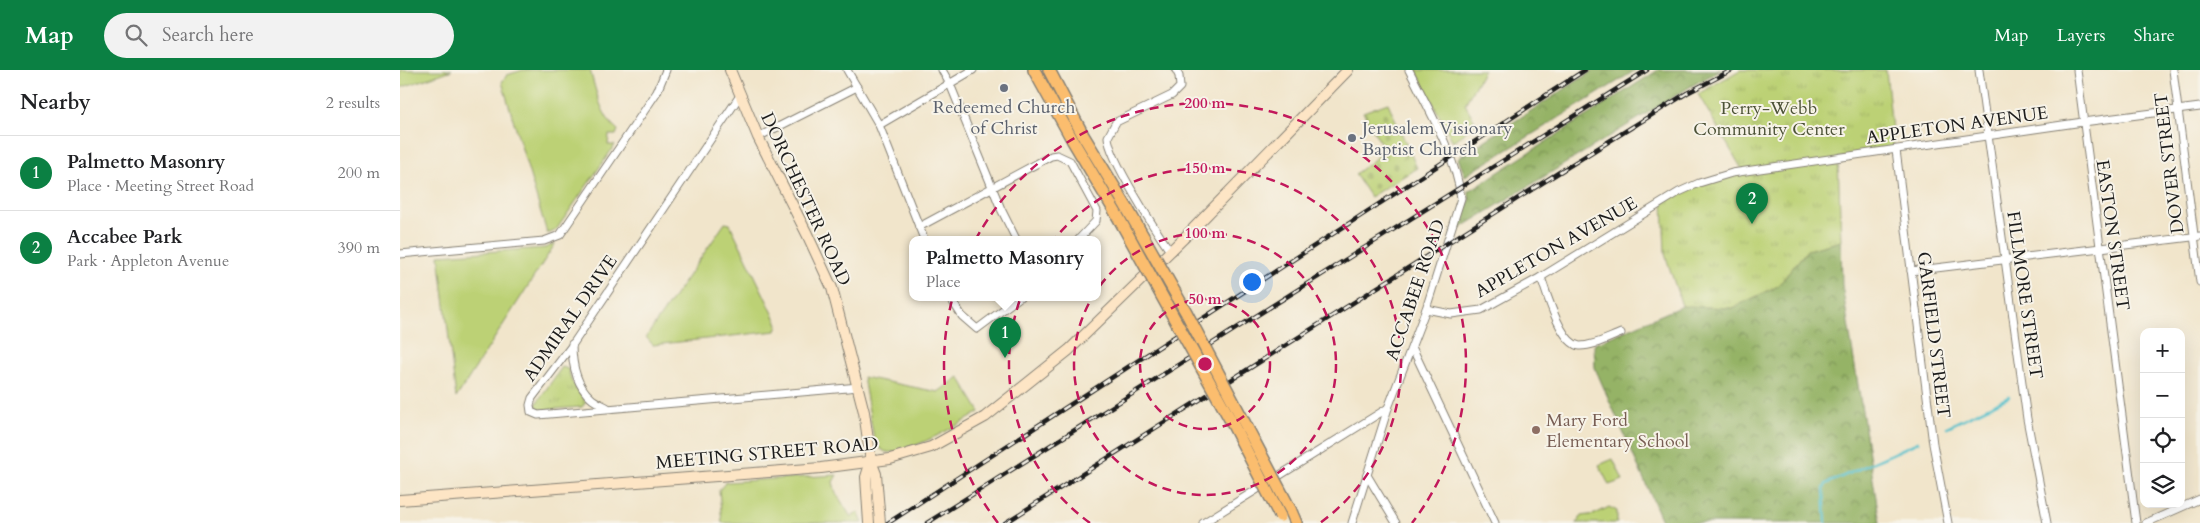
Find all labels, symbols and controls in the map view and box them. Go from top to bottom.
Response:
search box [104,13,454,58]
text: Map [25,19,74,52]
icon: search [122,21,150,49]
text: Search here [162,22,254,48]
text: Map [1994,23,2029,48]
text: Layers [2057,23,2106,48]
text: Share [2134,23,2175,48]
marker: Redeemed Church of Christ [998,82,1010,94]
text: Nearby [20,88,91,117]
street label: DOVER STREET [2148,91,2191,235]
text: 2 results [326,92,380,114]
text: 200 m [1185,93,1226,113]
place label: Redeemed Church of Christ [933,95,1075,141]
park label: Perry-Webb Community Center [1693,96,1845,142]
street label: APPLETON AVENUE [1865,100,2050,151]
street label: DORCHESTER ROAD [754,108,857,290]
place label: Jerusalem Visionary Baptist Church [1359,116,1513,162]
marker: Jerusalem Visionary Baptist Church [1346,132,1358,144]
text: Palmetto Masonry [67,149,225,175]
text: 150 m [1185,158,1226,178]
street label: EASTON STREET [2090,158,2135,312]
text: 1 [32,162,40,184]
text: 200 m [338,162,380,184]
text: Place · Meeting Street Road [67,175,254,197]
pin: 2 [1736,183,1768,224]
street label: APPLETON AVENUE [1471,191,1642,304]
street label: FILLMORE STREET [2000,210,2049,381]
street label: ACCABEE ROAD [1380,216,1451,364]
text: 100 m [1185,223,1226,243]
text: Accabee Park [67,224,183,250]
popup [909,236,1101,301]
text: 2 [32,237,40,259]
text: 390 m [338,237,380,259]
text: Palmetto Masonry [926,245,1084,271]
text: Park · Appleton Avenue [67,250,229,272]
street label: ADMIRAL DRIVE [517,250,623,387]
street label: GARFIELD STREET [1911,250,1956,420]
your location [1239,269,1265,295]
text: Place [926,271,961,293]
text: 50 m [1188,289,1222,309]
pin: 1 [989,317,1021,358]
map controls [2140,328,2185,508]
button: + [2140,328,2185,373]
centre of rings [1196,355,1214,373]
button: − [2140,373,2185,418]
place label: Mary Ford Elementary School [1546,408,1689,454]
button: locate [2140,418,2185,463]
marker: Mary Ford Elementary School [1530,424,1542,436]
street label: MEETING STREET ROAD [655,431,879,476]
button: layers [2140,463,2185,508]

